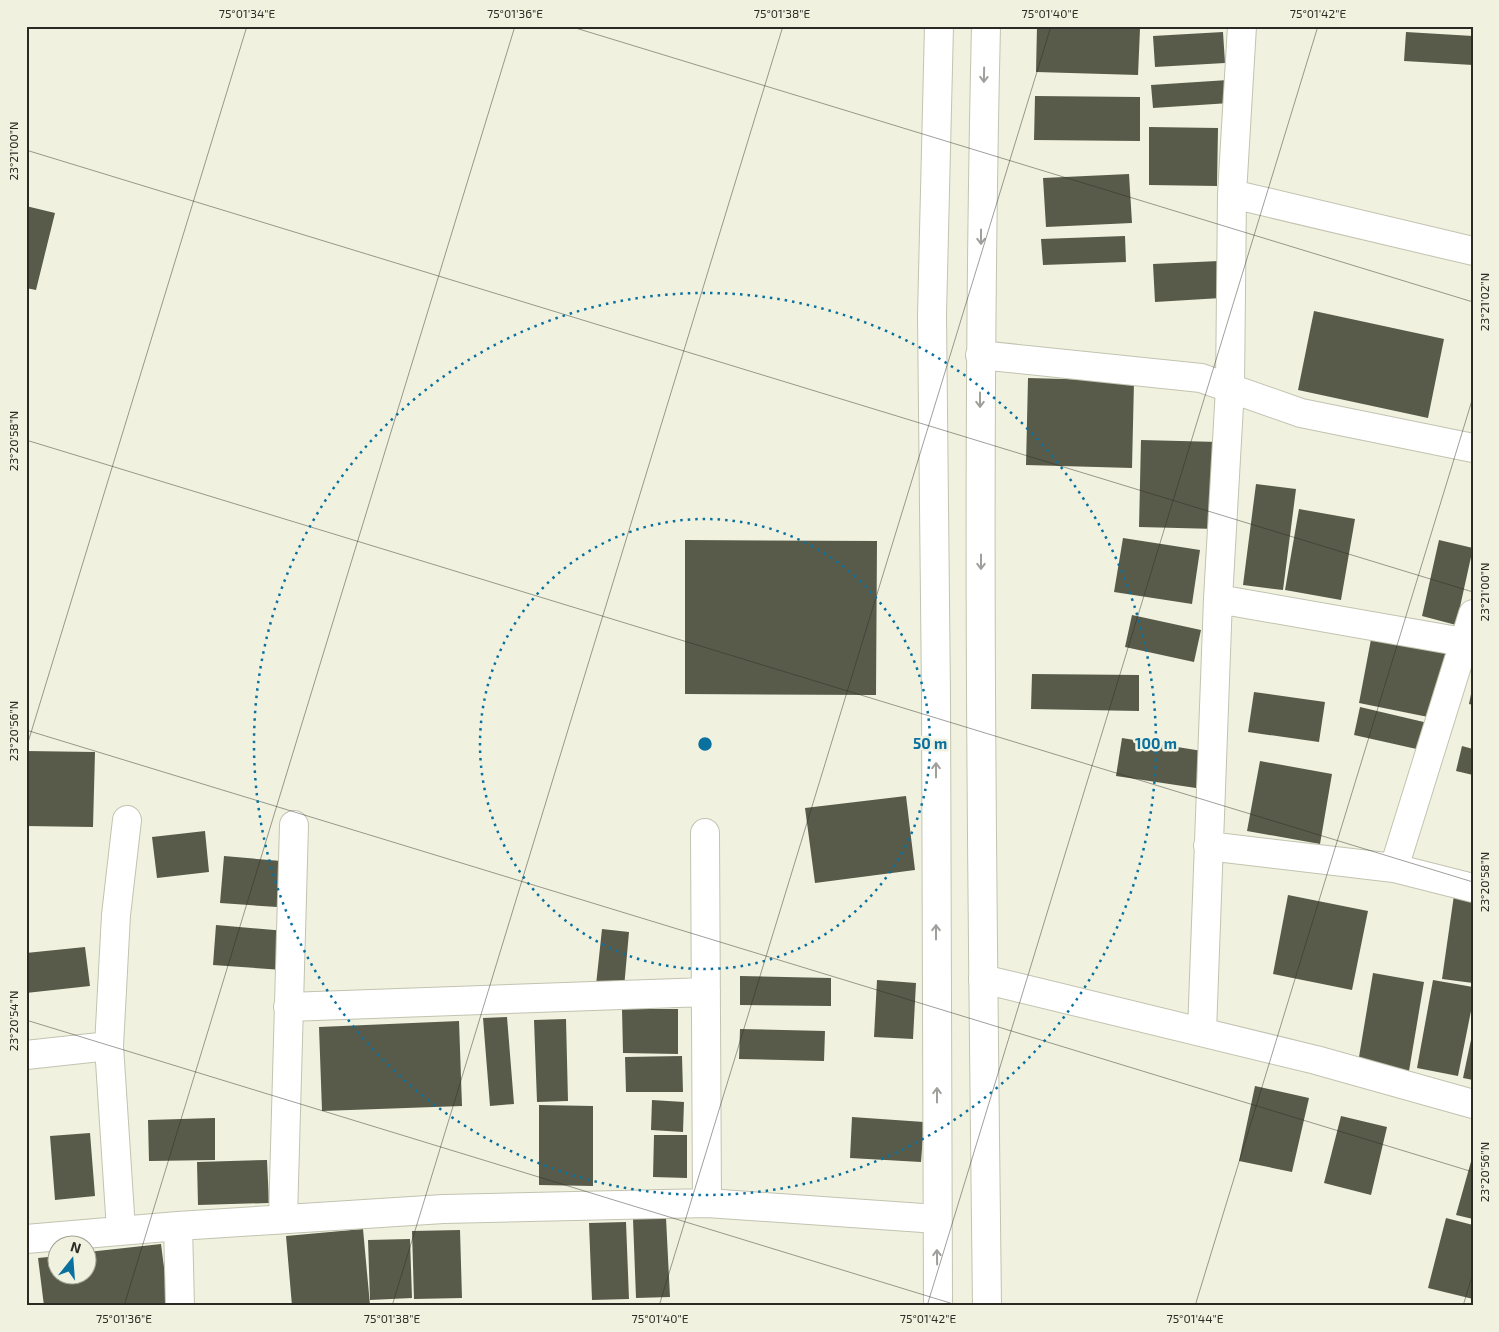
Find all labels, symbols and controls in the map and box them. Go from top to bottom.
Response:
text: 75°01'34"E [219,6,275,20]
text: 75°01'36"E [487,6,543,20]
text: 75°01'38"E [754,6,810,20]
text: 75°01'40"E [1022,6,1079,20]
text: 75°01'42"E [1290,6,1346,20]
one-way arrow [980,67,989,83]
text: 23°21'00"N [6,122,20,180]
one-way arrow [976,229,986,245]
text: 23°21'02"N [1477,273,1491,331]
one-way arrow [975,392,985,408]
text: 23°20'58"N [6,411,20,471]
one-way arrow [976,554,986,570]
text: 23°21'00"N [1477,563,1491,621]
text: 23°20'56"N [6,701,20,761]
text: 50 m [913,734,947,752]
text: 100 m [1135,734,1177,752]
centre of rings [696,735,714,753]
one-way arrow [931,762,941,778]
text: 23°20'58"N [1477,852,1491,912]
one-way arrow [931,924,941,940]
text: 23°20'54"N [6,991,20,1051]
one-way arrow [932,1087,942,1103]
text: 23°20'56"N [1477,1142,1491,1202]
north arrow [48,1234,98,1284]
text: N [69,1237,83,1257]
one-way arrow [932,1249,942,1266]
text: 75°01'36"E [96,1311,152,1325]
text: 75°01'38"E [364,1311,420,1325]
text: 75°01'40"E [632,1311,689,1325]
text: 75°01'42"E [900,1311,956,1325]
text: 75°01'44"E [1167,1311,1224,1325]

